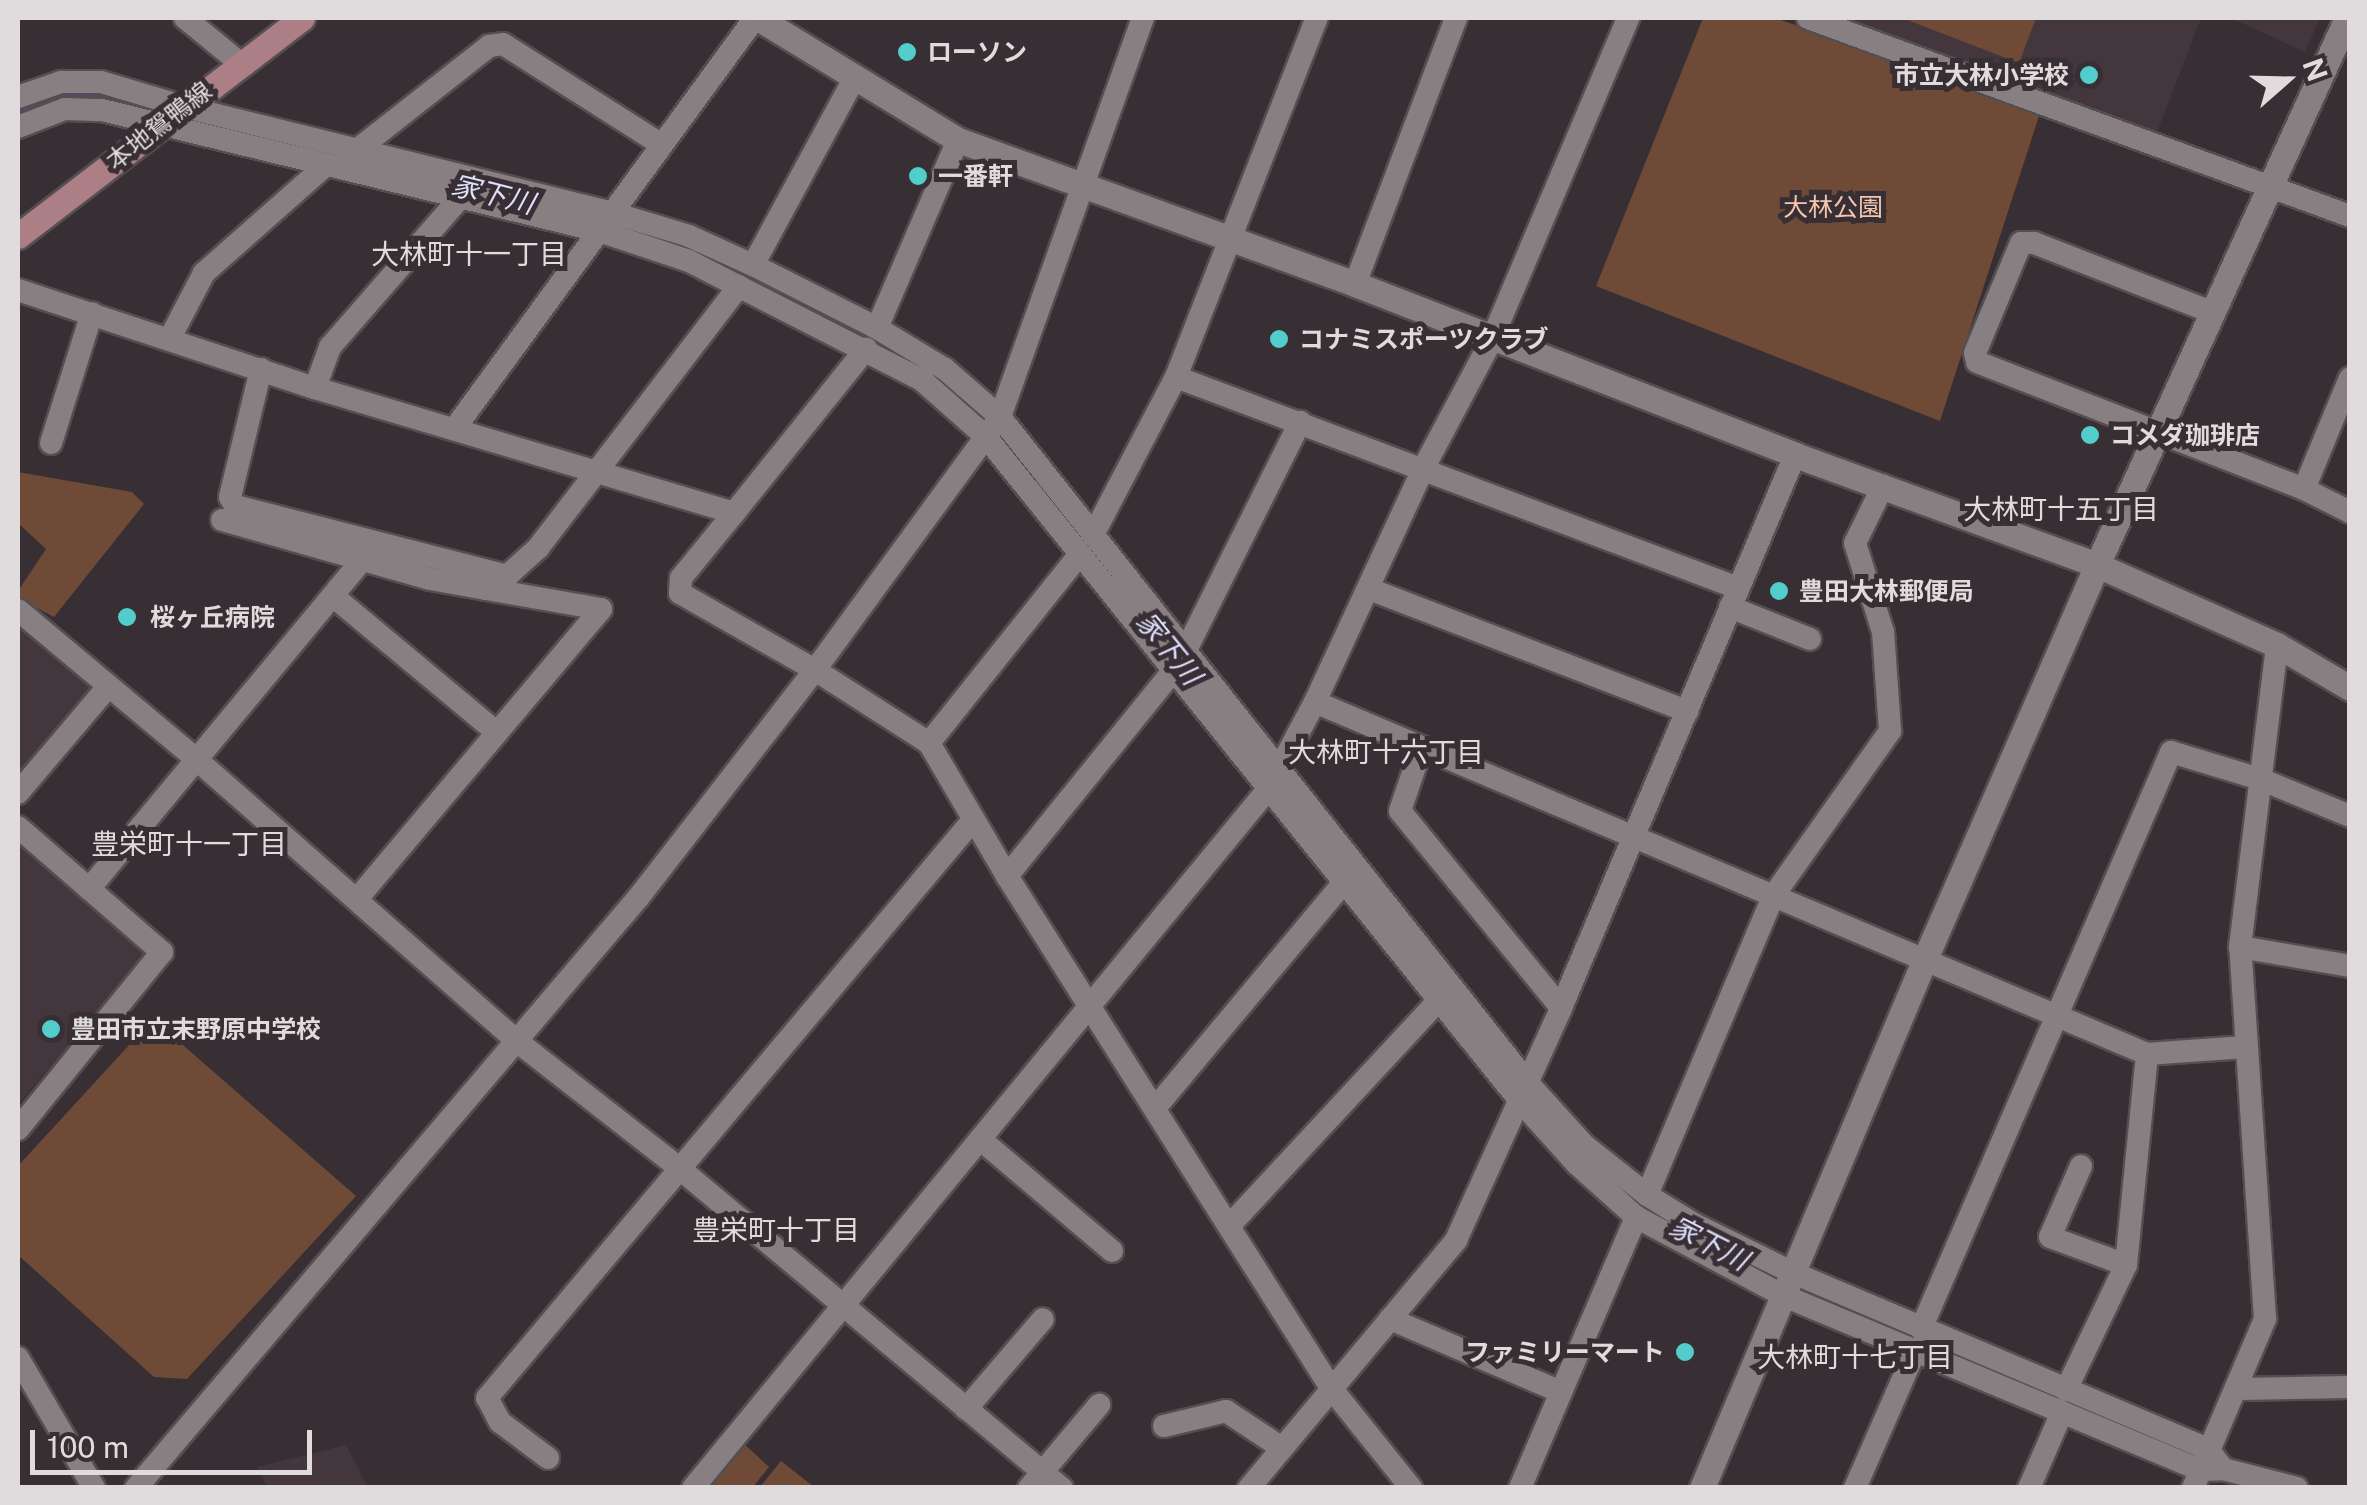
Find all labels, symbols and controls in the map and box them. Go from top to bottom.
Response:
north arrow [2237,30,2337,130]
place label: ローソン [927,37,1027,67]
marker: ローソン [896,41,918,63]
text: N [2296,54,2335,86]
place label: 市立大林小学校 [1894,60,2069,90]
marker: 市立大林小学校 [2078,64,2100,86]
street label: 本地鴛鴨線 [101,76,217,176]
place label: 一番軒 [938,161,1013,191]
marker: 一番軒 [907,165,929,187]
water label: 家下川 [448,168,538,220]
park label: 大林公園 [1783,192,1883,222]
district label: 大林町十一丁目 [371,237,567,271]
place label: コナミスポーツクラブ [1299,324,1549,354]
marker: コナミスポーツクラブ [1268,328,1290,350]
place label: コメダ珈琲店 [2110,420,2260,450]
marker: コメダ珈琲店 [2079,424,2101,446]
district label: 大林町十五丁目 [1963,492,2159,526]
place label: 豊田大林郵便局 [1799,576,1974,606]
marker: 豊田大林郵便局 [1768,580,1790,602]
place label: 桜ヶ丘病院 [150,602,275,632]
marker: 桜ヶ丘病院 [114,604,140,630]
water label: 家下川 [1130,605,1208,691]
district label: 大林町十六丁目 [1288,735,1484,769]
district label: 豊栄町十一丁目 [91,827,287,861]
place label: 豊田市立末野原中学校 [71,1014,321,1044]
marker: 豊田市立末野原中学校 [40,1018,62,1040]
water label: 家下川 [1664,1209,1754,1277]
district label: 豊栄町十丁目 [692,1213,860,1247]
place label: ファミリーマート [1465,1337,1665,1367]
district label: 大林町十七丁目 [1757,1340,1953,1374]
marker: ファミリーマート [1674,1341,1696,1363]
scale bar [35,1410,318,1472]
text: 100 m [47,1429,129,1465]

